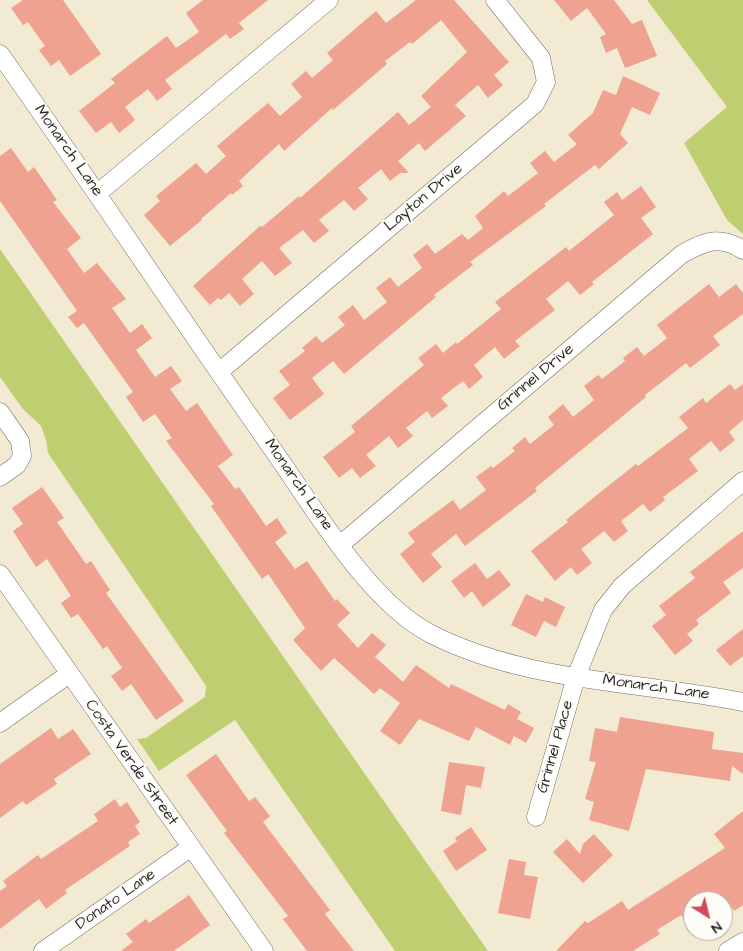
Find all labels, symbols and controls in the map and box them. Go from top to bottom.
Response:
street label: Monarch Lane [29,101,107,201]
street label: Layton Drive [381,160,467,236]
street label: Grinnel Drive [494,340,578,416]
street label: Monarch Lane [259,435,337,535]
street label: Monarch Lane [601,671,711,705]
street label: Costa Verde Street [80,696,182,830]
street label: Grinnel Place [534,698,578,796]
street label: Donato Lane [72,865,160,935]
north arrow [683,891,733,941]
text: N [707,917,726,938]

